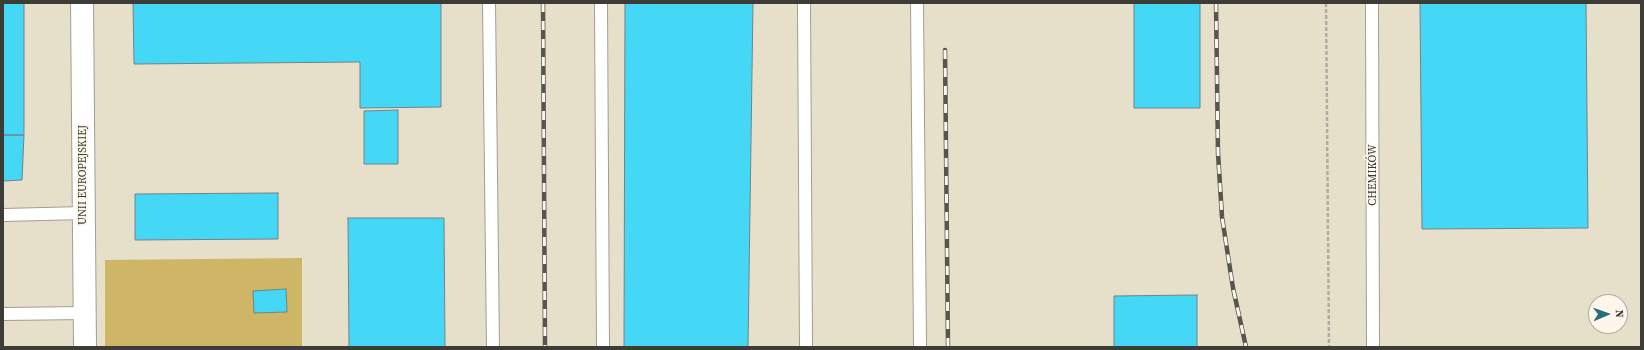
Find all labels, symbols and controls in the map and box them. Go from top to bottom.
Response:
street label: UNII EUROPEJSKIEJ [76,125,90,225]
street label: CHEMIKÓW [1366,144,1380,206]
north arrow [1588,294,1628,334]
text: N [1612,309,1627,318]

